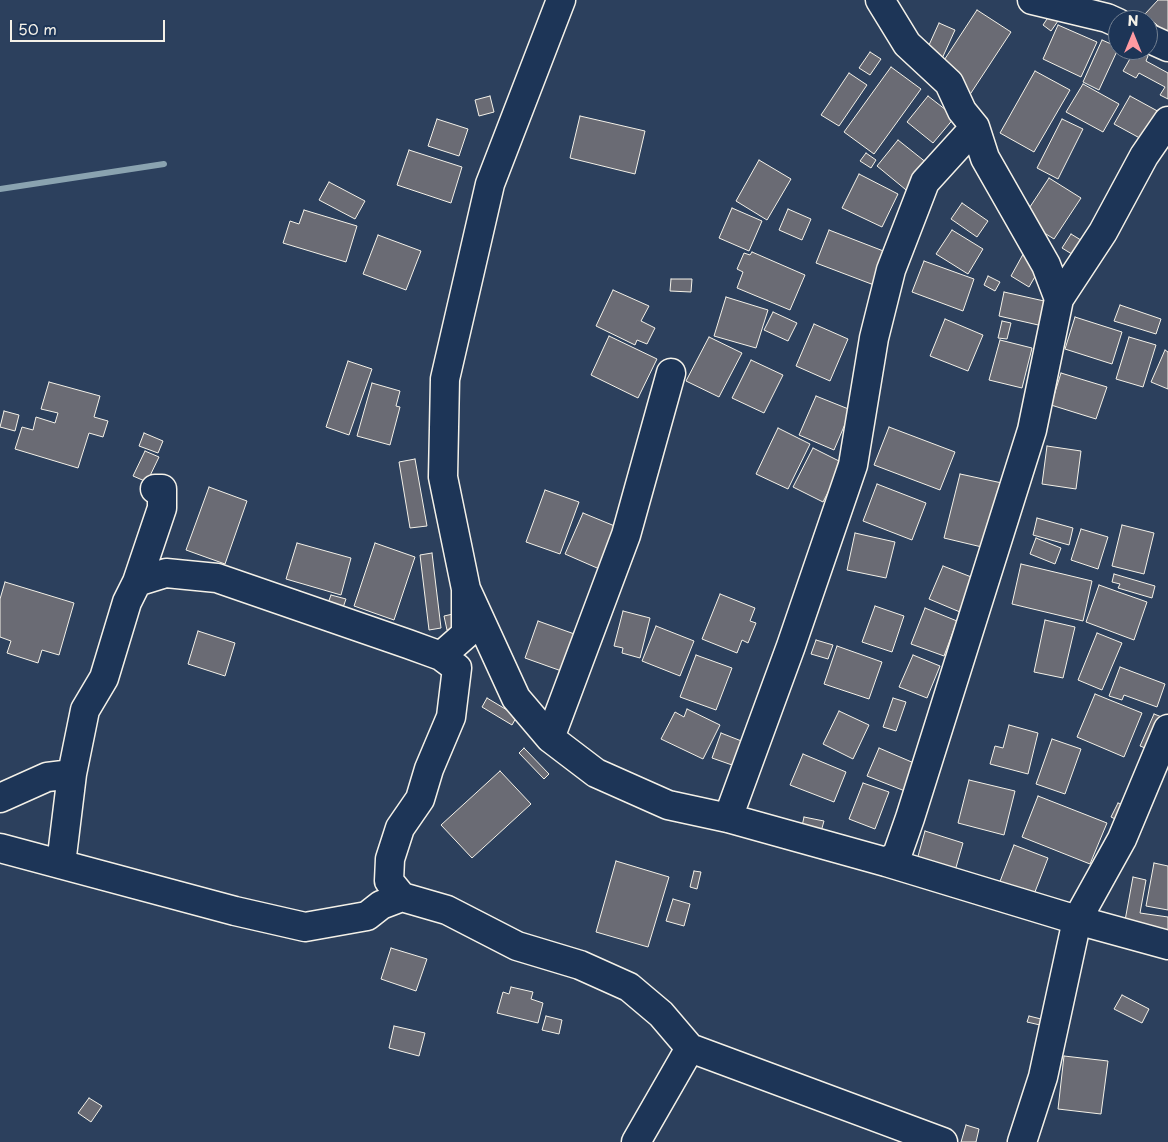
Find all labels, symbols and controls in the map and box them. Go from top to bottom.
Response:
scale bar [12,10,168,42]
north arrow [1108,10,1158,60]
text: N [1127,10,1139,31]
text: 50 m [18,17,57,40]

